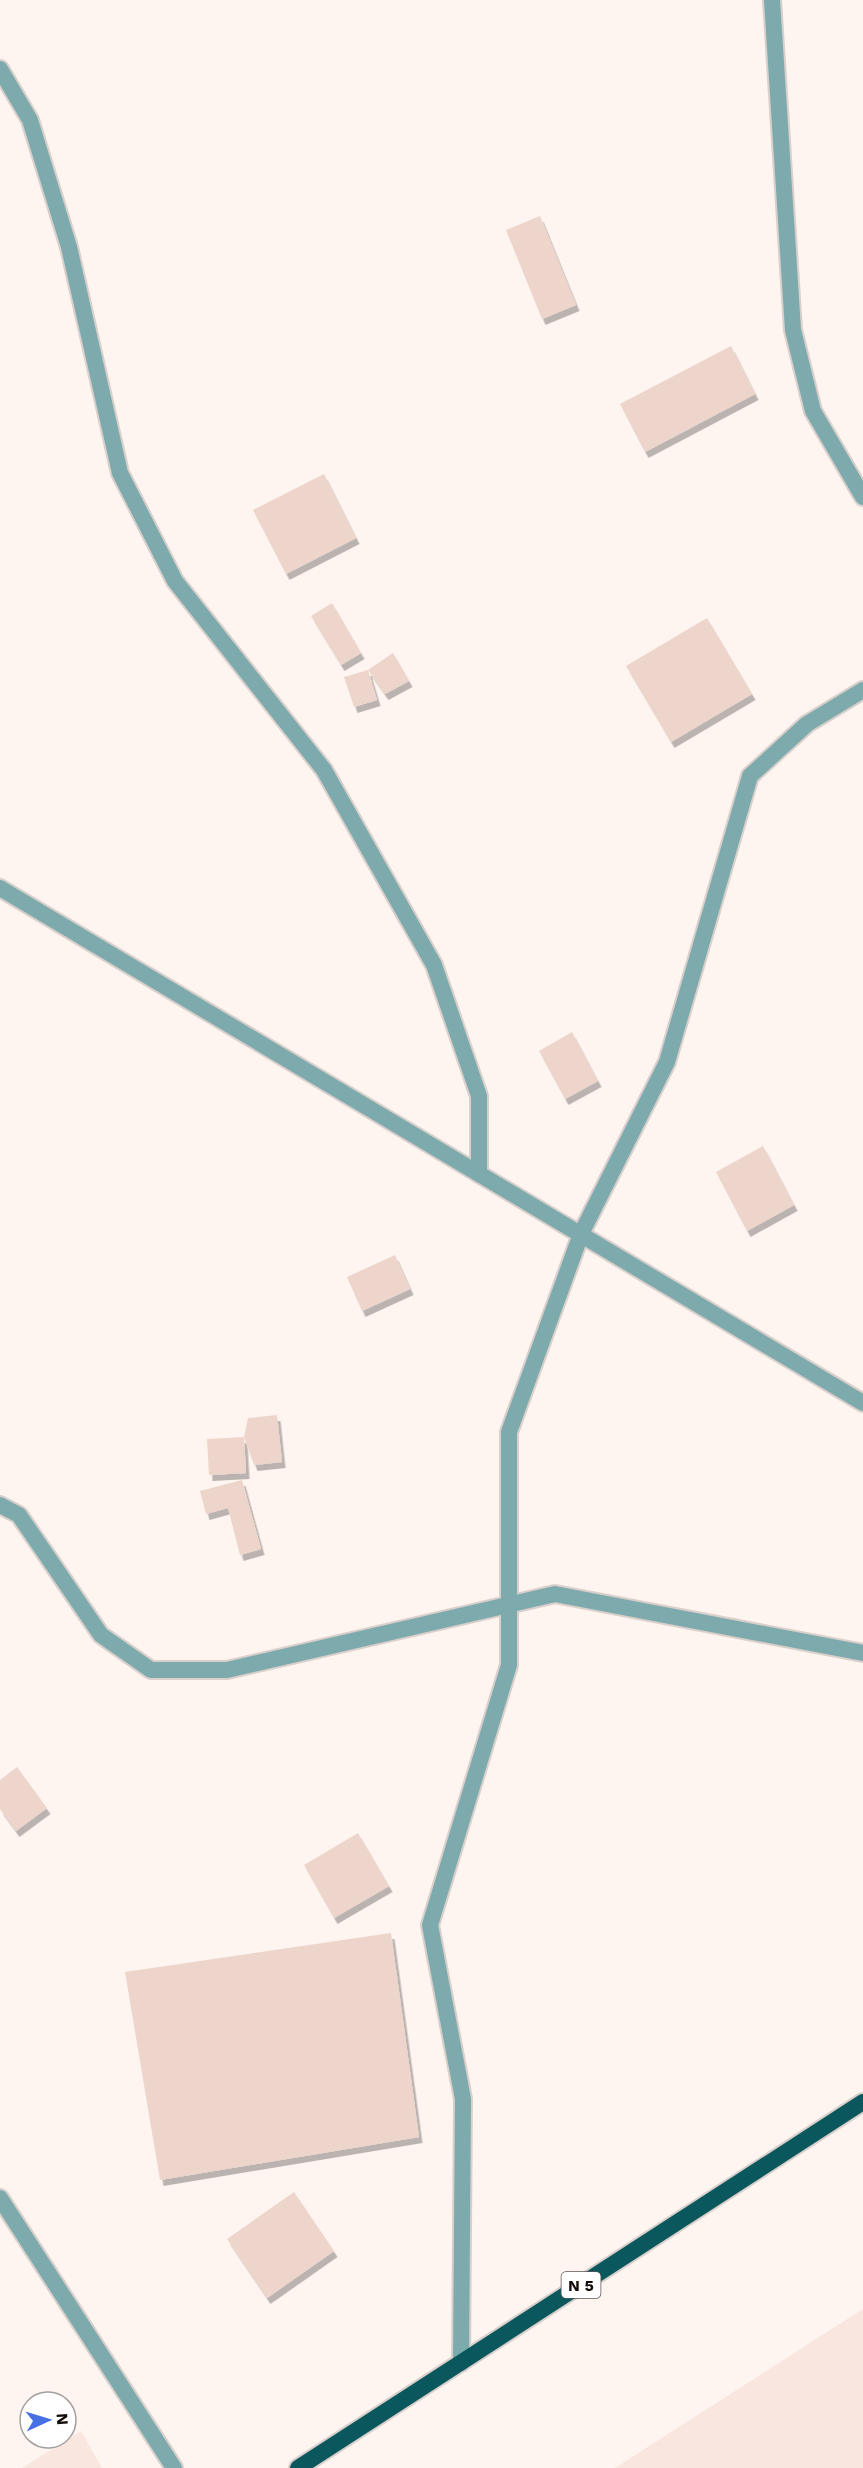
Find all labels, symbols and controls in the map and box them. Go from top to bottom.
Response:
road number: N 5 [562,2272,600,2298]
north arrow [18,2390,78,2450]
text: N [53,2412,72,2426]

